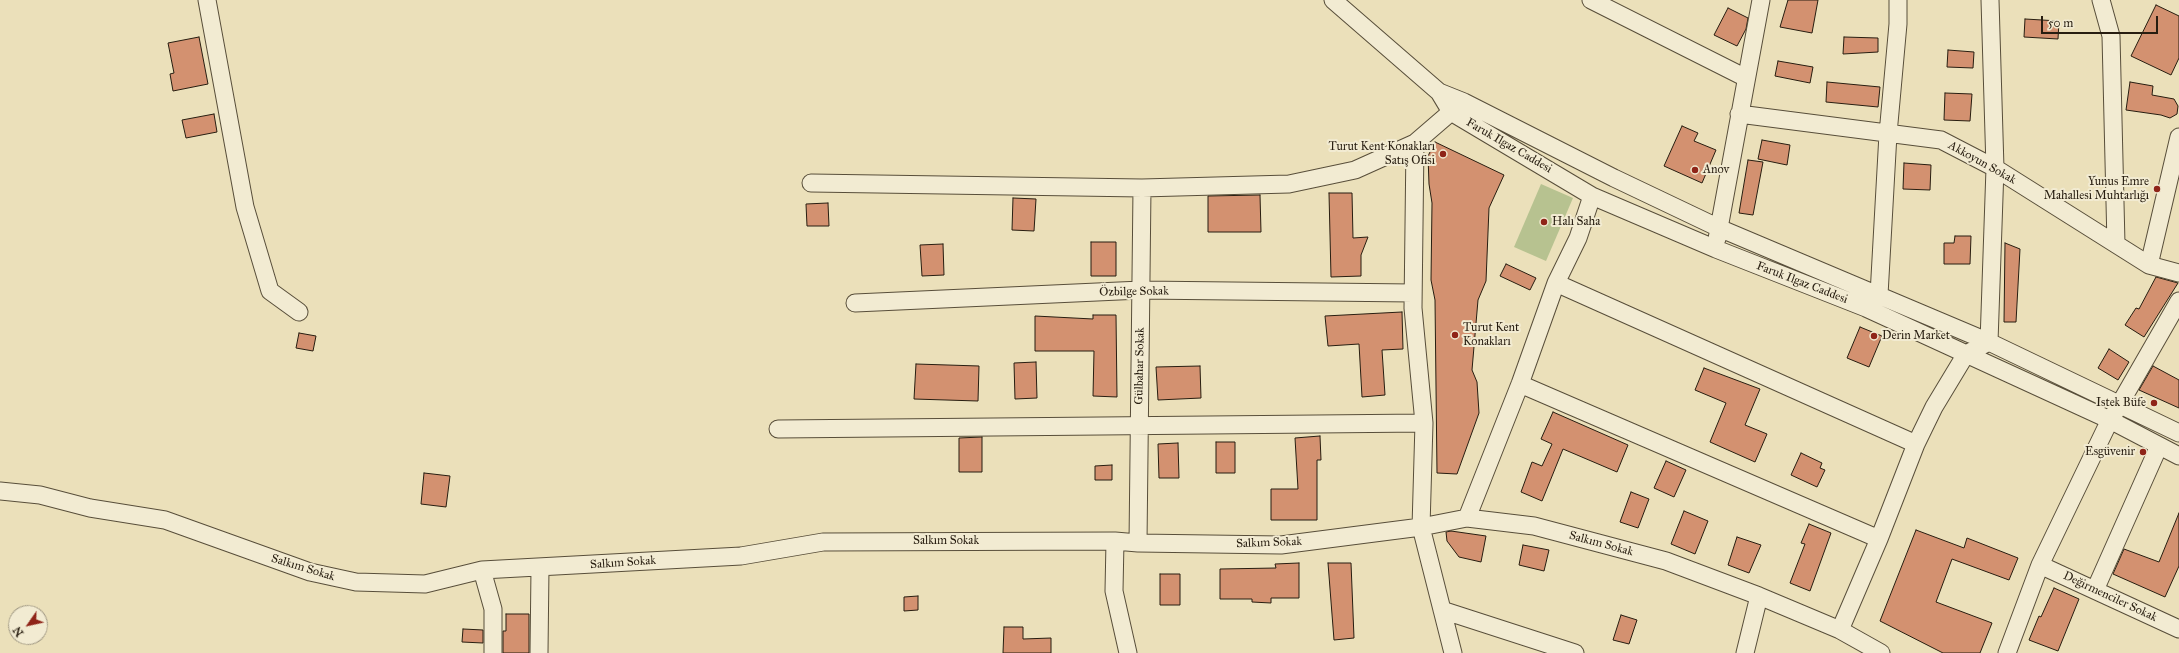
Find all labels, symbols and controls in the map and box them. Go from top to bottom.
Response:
scale bar [2043,8,2160,34]
text: 50 m [2048,16,2073,30]
street label: Faruk Ilgaz Caddesi [1463,116,1555,176]
street label: Akkoyun Sokak [1946,138,2018,188]
place label: Turut Kent Konakları Satış Ofisi [1328,140,1435,168]
marker: Turut Kent Konakları Satış Ofisi [1438,149,1448,159]
place label: Anov [1703,163,1729,177]
marker: Anov [1690,165,1700,175]
place label: Yunus Emre Mahallesi Muhtarlığı [2044,175,2149,203]
marker: Yunus Emre Mahallesi Muhtarlığı [2152,184,2162,194]
place label: Halı Saha [1552,215,1600,229]
marker: Halı Saha [1539,217,1549,227]
street label: Faruk Ilgaz Caddesi [1754,259,1850,307]
street label: Özbilge Sokak [1099,284,1169,300]
place label: Turut Kent Konakları [1463,321,1519,349]
street label: Gülbahar Sokak [1132,327,1148,405]
place label: Derin Market [1882,329,1950,343]
marker: Turut Kent Konakları [1450,330,1460,340]
marker: Derin Market [1869,331,1879,341]
place label: Istek Büfe [2096,396,2146,410]
marker: Istek Büfe [2149,398,2159,408]
place label: Esgüvenir [2085,445,2135,459]
marker: Esgüvenir [2138,447,2148,457]
street label: Salkım Sokak [1567,529,1635,559]
street label: Salkım Sokak [913,534,979,548]
street label: Salkım Sokak [1236,535,1302,551]
street label: Salkım Sokak [269,551,337,585]
street label: Salkım Sokak [590,554,656,572]
street label: Değirmenciler Sokak [2061,569,2159,625]
north arrow [8,605,48,645]
text: N [10,624,26,639]

